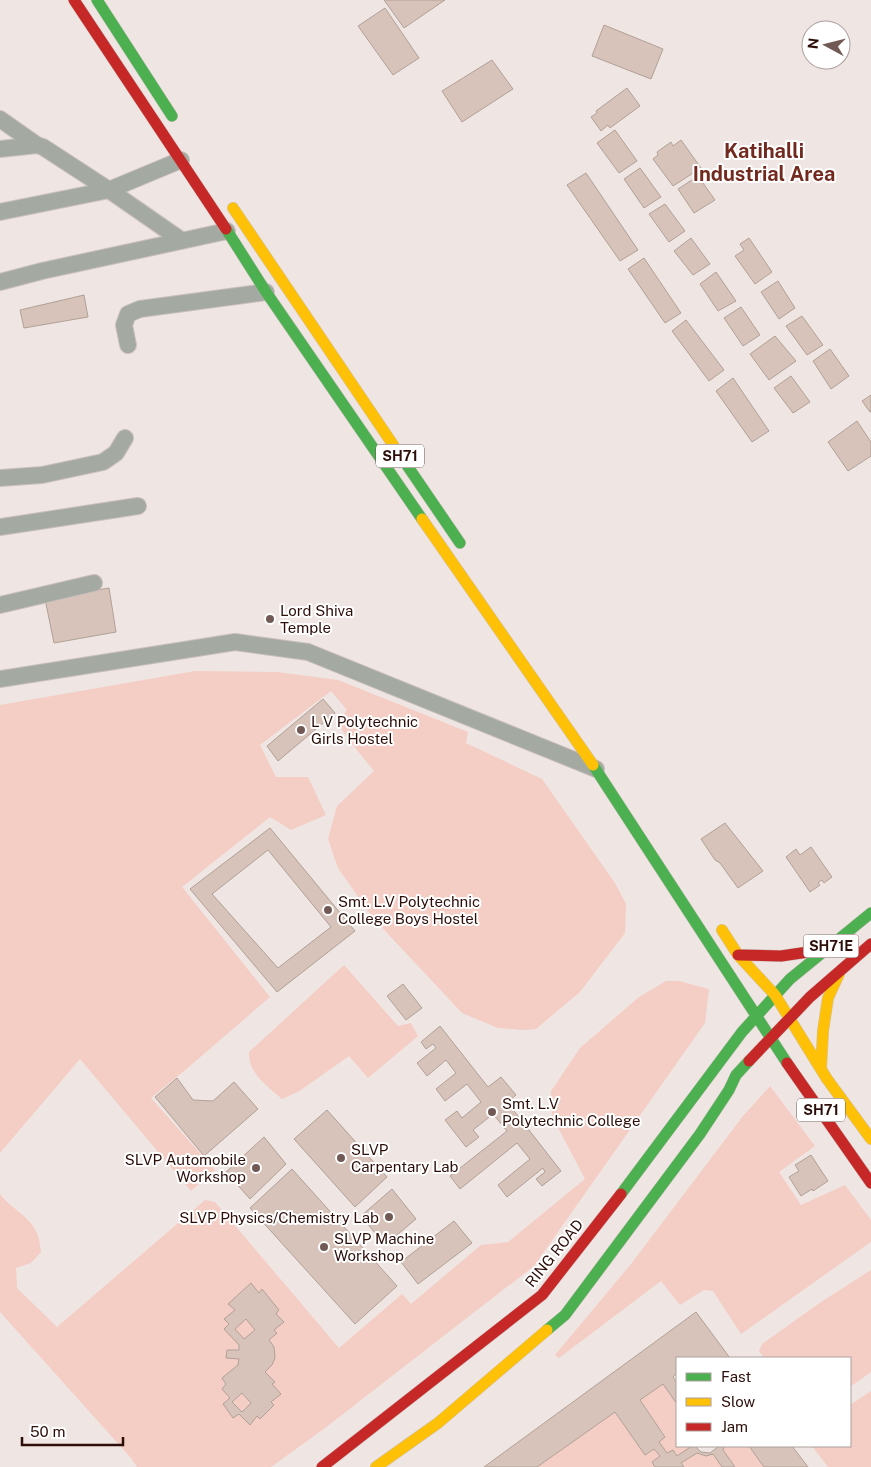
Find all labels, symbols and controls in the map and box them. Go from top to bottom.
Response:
north arrow [801,20,851,70]
text: N [804,37,822,50]
district label: Katihalli Industrial Area [693,139,835,186]
road number: SH71 [376,444,424,468]
place label: Lord Shiva Temple [280,602,353,636]
marker: Lord Shiva Temple [264,613,276,625]
place label: L V Polytechnic Girls Hostel [311,713,418,747]
marker: L V Polytechnic Girls Hostel [295,724,307,736]
place label: Smt. L.V Polytechnic College Boys Hostel [338,893,480,927]
marker: Smt. L.V Polytechnic College Boys Hostel [322,904,334,916]
road number: SH71E [804,934,858,958]
place label: Smt. L.V Polytechnic College [502,1095,640,1129]
road number: SH71 [797,1098,845,1122]
marker: Smt. L.V Polytechnic College [486,1106,498,1118]
place label: SLVP Carpentary Lab [351,1141,459,1175]
place label: SLVP Automobile Workshop [125,1151,246,1185]
marker: SLVP Carpentary Lab [335,1152,347,1164]
marker: SLVP Automobile Workshop [250,1162,262,1174]
place label: SLVP Physics/Chemistry Lab [179,1209,379,1226]
marker: SLVP Physics/Chemistry Lab [383,1211,395,1223]
street label: RING ROAD [522,1216,586,1290]
place label: SLVP Machine Workshop [334,1230,434,1264]
marker: SLVP Machine Workshop [318,1241,330,1253]
legend [676,1357,851,1447]
text: Fast [721,1368,751,1385]
text: Slow [721,1393,756,1410]
scale bar [22,1414,124,1446]
text: Jam [721,1418,748,1435]
text: 50 m [30,1423,65,1440]

